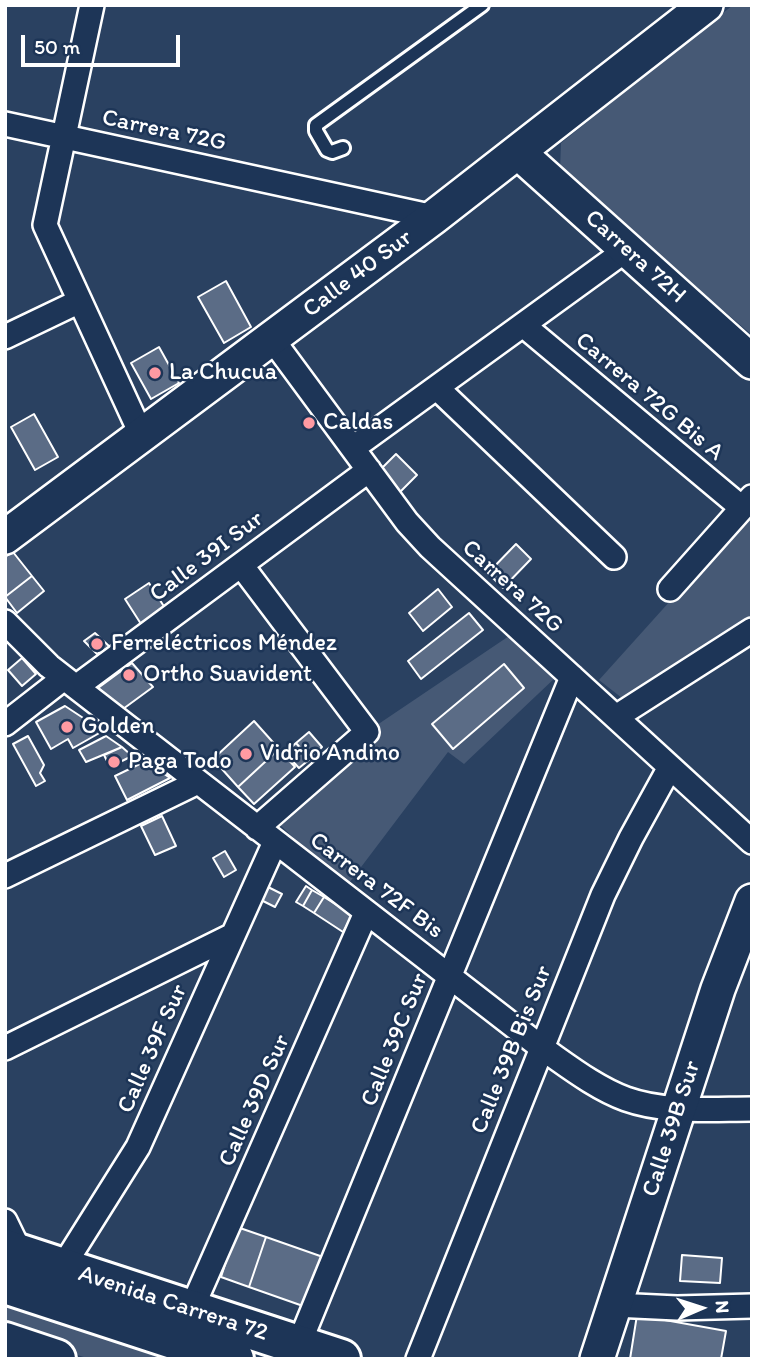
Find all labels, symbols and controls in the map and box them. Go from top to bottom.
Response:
scale bar [24,21,184,65]
text: 50 m [34,34,80,59]
street label: Carrera 72G [99,104,229,158]
street label: Carrera 72H [578,204,692,310]
street label: Calle 40 Sur [298,224,418,324]
street label: Carrera 72G Bis A [569,327,729,467]
place label: La Chucua [169,359,277,387]
marker: La Chucua [147,365,163,381]
place label: Caldas [323,409,393,437]
marker: Caldas [301,415,317,431]
street label: Calle 39I Sur [145,505,269,609]
street label: Carrera 72G [455,534,569,640]
place label: Ferreléctricos Méndez [111,630,337,658]
marker: Ferreléctricos Méndez [89,636,105,652]
place label: Ortho Suavident [143,661,312,689]
marker: Ortho Suavident [121,667,137,683]
place label: Golden [81,713,154,741]
marker: Golden [59,719,75,735]
place label: Vidrio Andino [260,740,400,768]
marker: Vidrio Andino [238,746,254,762]
place label: Paga Todo [128,748,232,776]
marker: Paga Todo [106,754,122,770]
street label: Carrera 72F Bis [303,826,449,946]
street label: Calle 39B Bis Sur [465,962,559,1138]
street label: Calle 39C Sur [355,969,435,1111]
street label: Calle 39F Sur [112,980,194,1118]
street label: Calle 39D Sur [213,1030,297,1172]
street label: Calle 39B Sur [636,1057,708,1201]
street label: Avenida Carrera 72 [75,1260,271,1348]
north arrow [666,1273,736,1343]
text: N [711,1300,734,1314]

